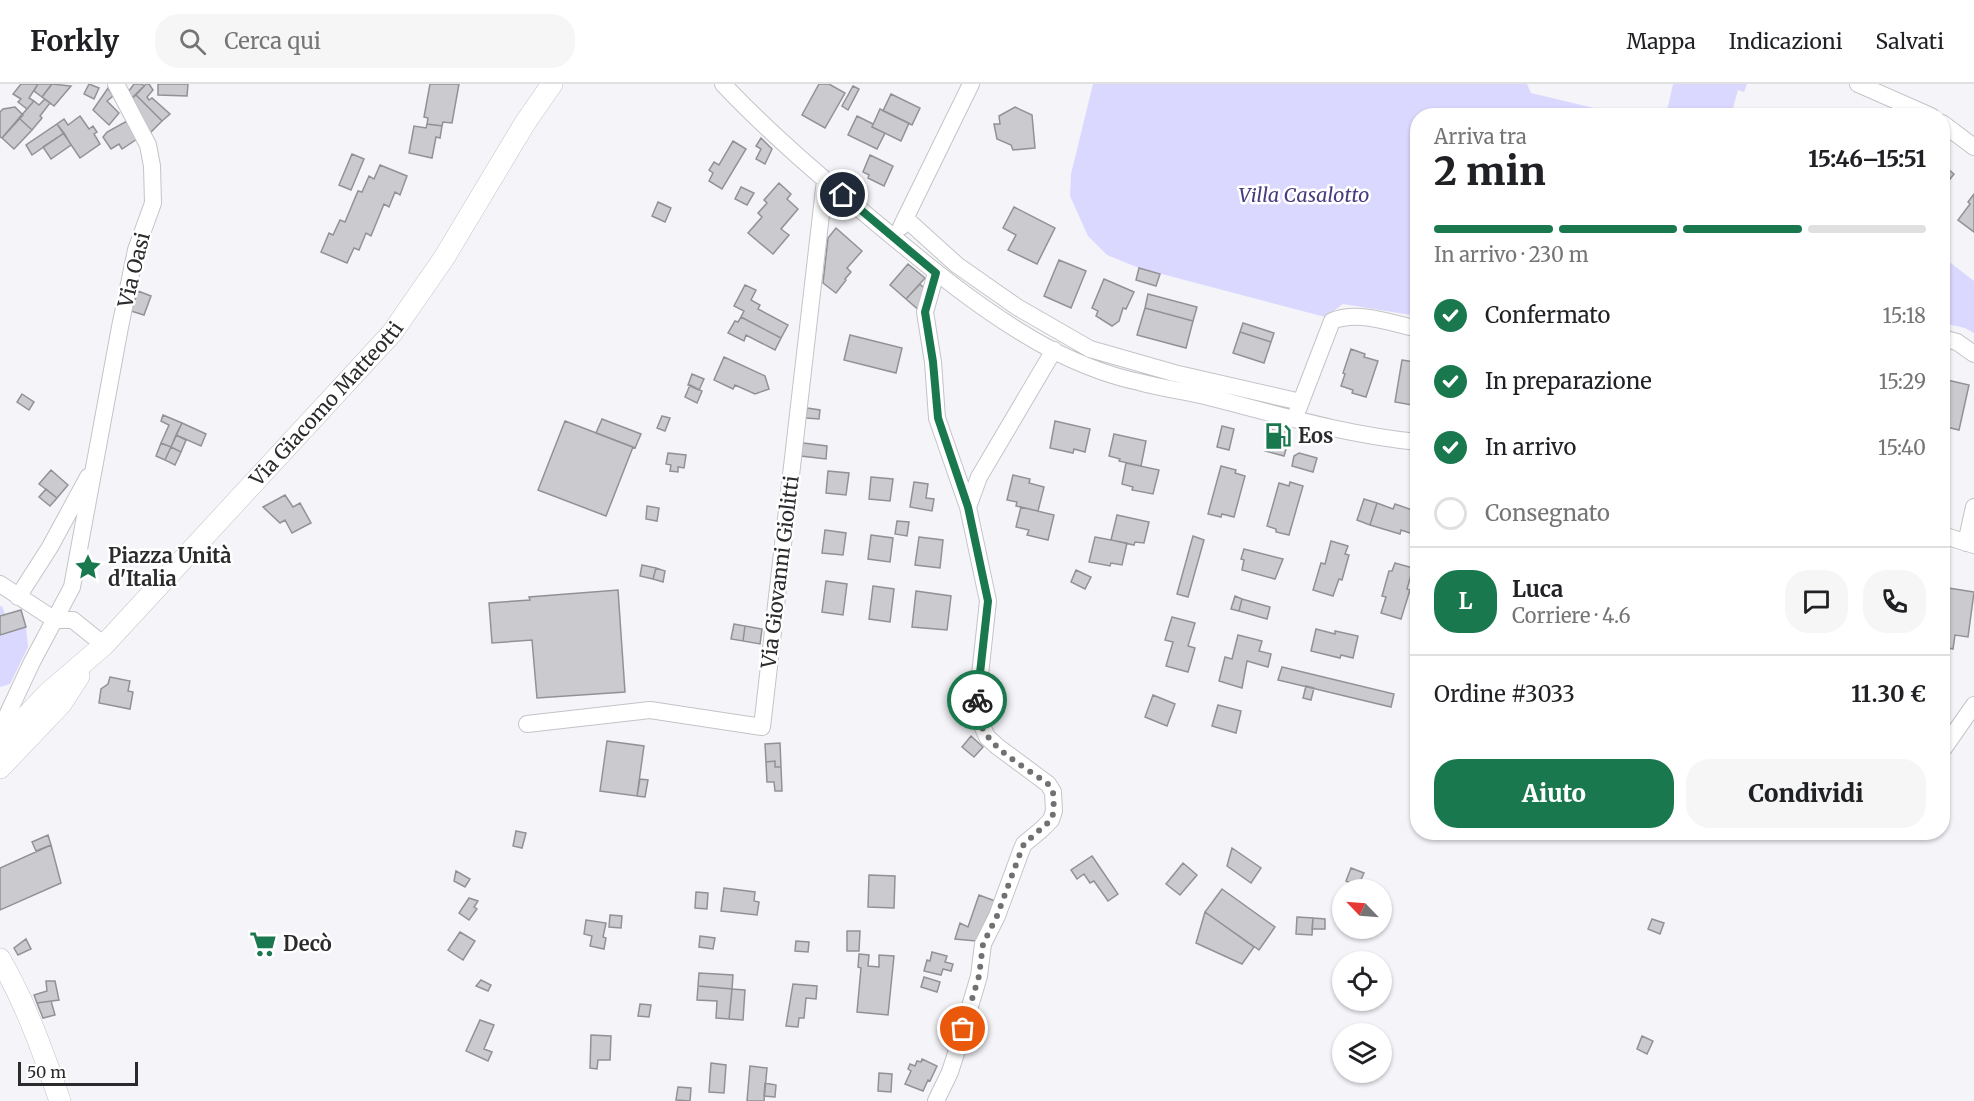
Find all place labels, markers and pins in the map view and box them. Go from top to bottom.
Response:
pin [817,169,868,220]
fuel station icon: Eos [1263,421,1293,451]
place label: Eos [1298,423,1333,448]
place label: Piazza Unità d'Italia [108,543,232,591]
place icon: Piazza Unità d'Italia [73,552,103,582]
supermarket icon: Decò [248,929,278,959]
place label: Decò [283,931,332,956]
pin [937,1003,988,1054]

